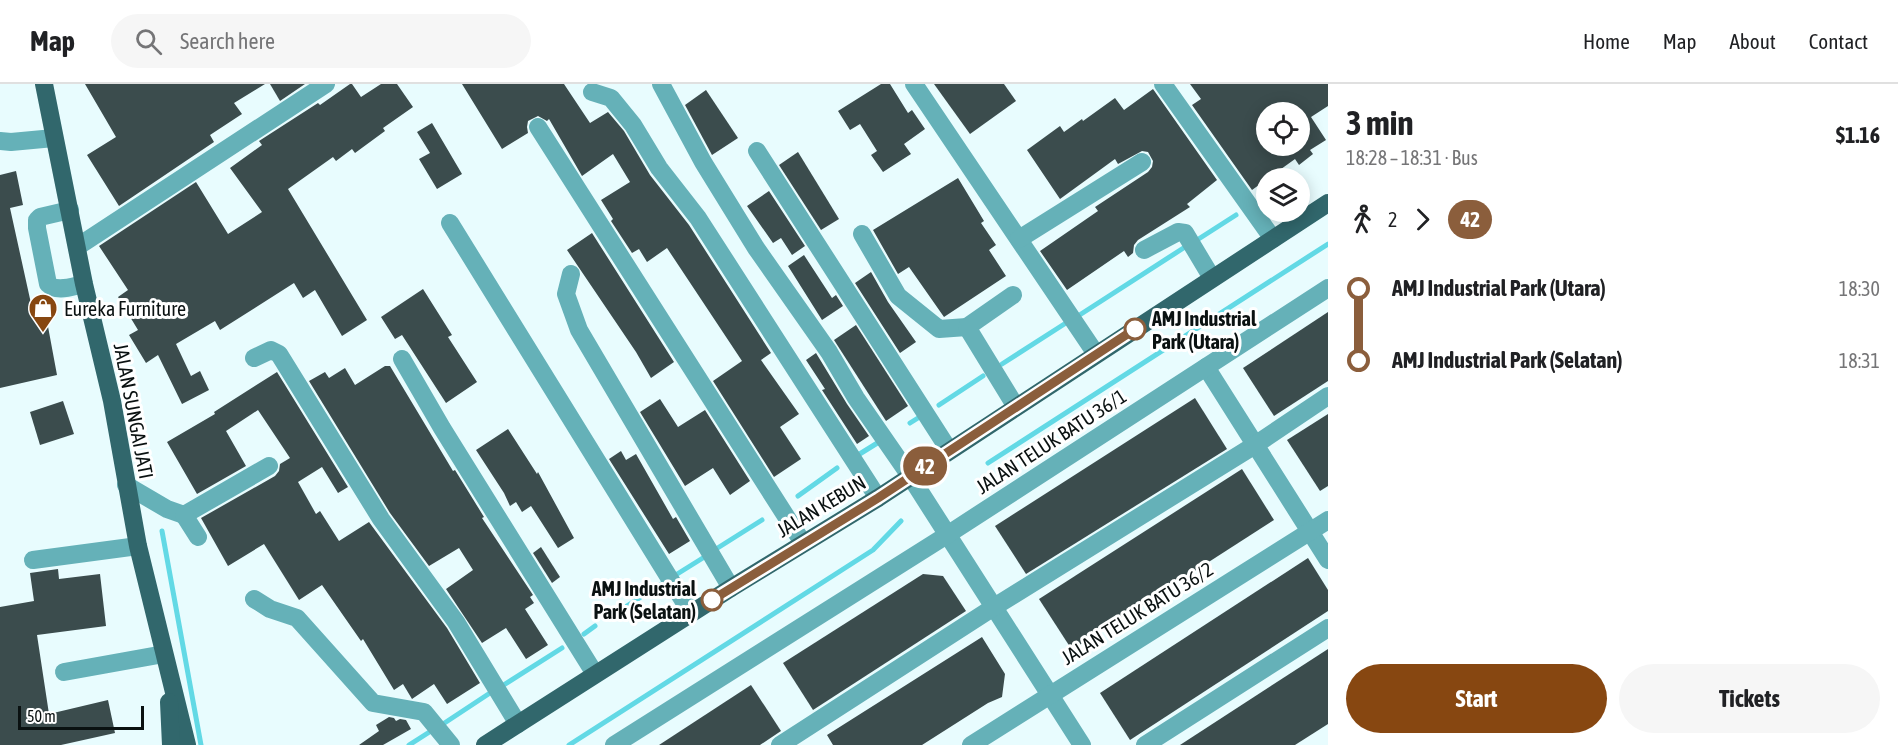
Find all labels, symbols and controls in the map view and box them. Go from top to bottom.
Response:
search box [111,14,531,68]
text: Map [30,25,75,57]
icon: search [132,25,165,58]
text: Search here [180,28,275,54]
text: Home [1583,29,1630,53]
text: Map [1663,29,1697,53]
text: About [1730,29,1776,53]
text: Contact [1809,29,1868,53]
map controls [1256,102,1310,222]
button: locate [1256,102,1310,156]
text: 3 min [1346,104,1413,142]
text: $1.16 [1836,122,1880,148]
text: 18:28 – 18:31 · Bus [1346,146,1478,169]
button: layers [1256,168,1310,222]
icon: walk [1346,203,1379,236]
icon: forward [1406,203,1439,236]
text: 42 [1460,207,1480,231]
text: 2 [1388,208,1397,231]
text: AMJ Industrial Park (Utara) [1392,275,1606,301]
text: 18:30 [1839,277,1880,300]
shop icon: Eureka Furniture [27,292,59,334]
place label: Eureka Furniture [64,297,186,320]
place label: AMJ Industrial Park (Utara) [1151,307,1257,353]
marker: AMJ Industrial Park (Utara) [1124,318,1146,340]
street label: JALAN SUNGAI JATI [110,341,158,481]
text: AMJ Industrial Park (Selatan) [1392,347,1622,373]
text: 18:31 [1839,349,1880,372]
street label: JALAN TELUK BATU 36/1 [972,384,1130,498]
line badge: 42 [898,446,952,485]
text: 42 [915,454,935,478]
street label: JALAN KEBUN [772,470,870,542]
street label: JALAN TELUK BATU 36/2 [1057,557,1217,669]
place label: AMJ Industrial Park (Selatan) [591,577,697,623]
marker: AMJ Industrial Park (Selatan) [701,589,723,611]
button: Start [1346,664,1607,733]
button: Tickets [1619,664,1880,733]
scale bar [18,703,144,730]
text: 50 m [27,707,56,725]

